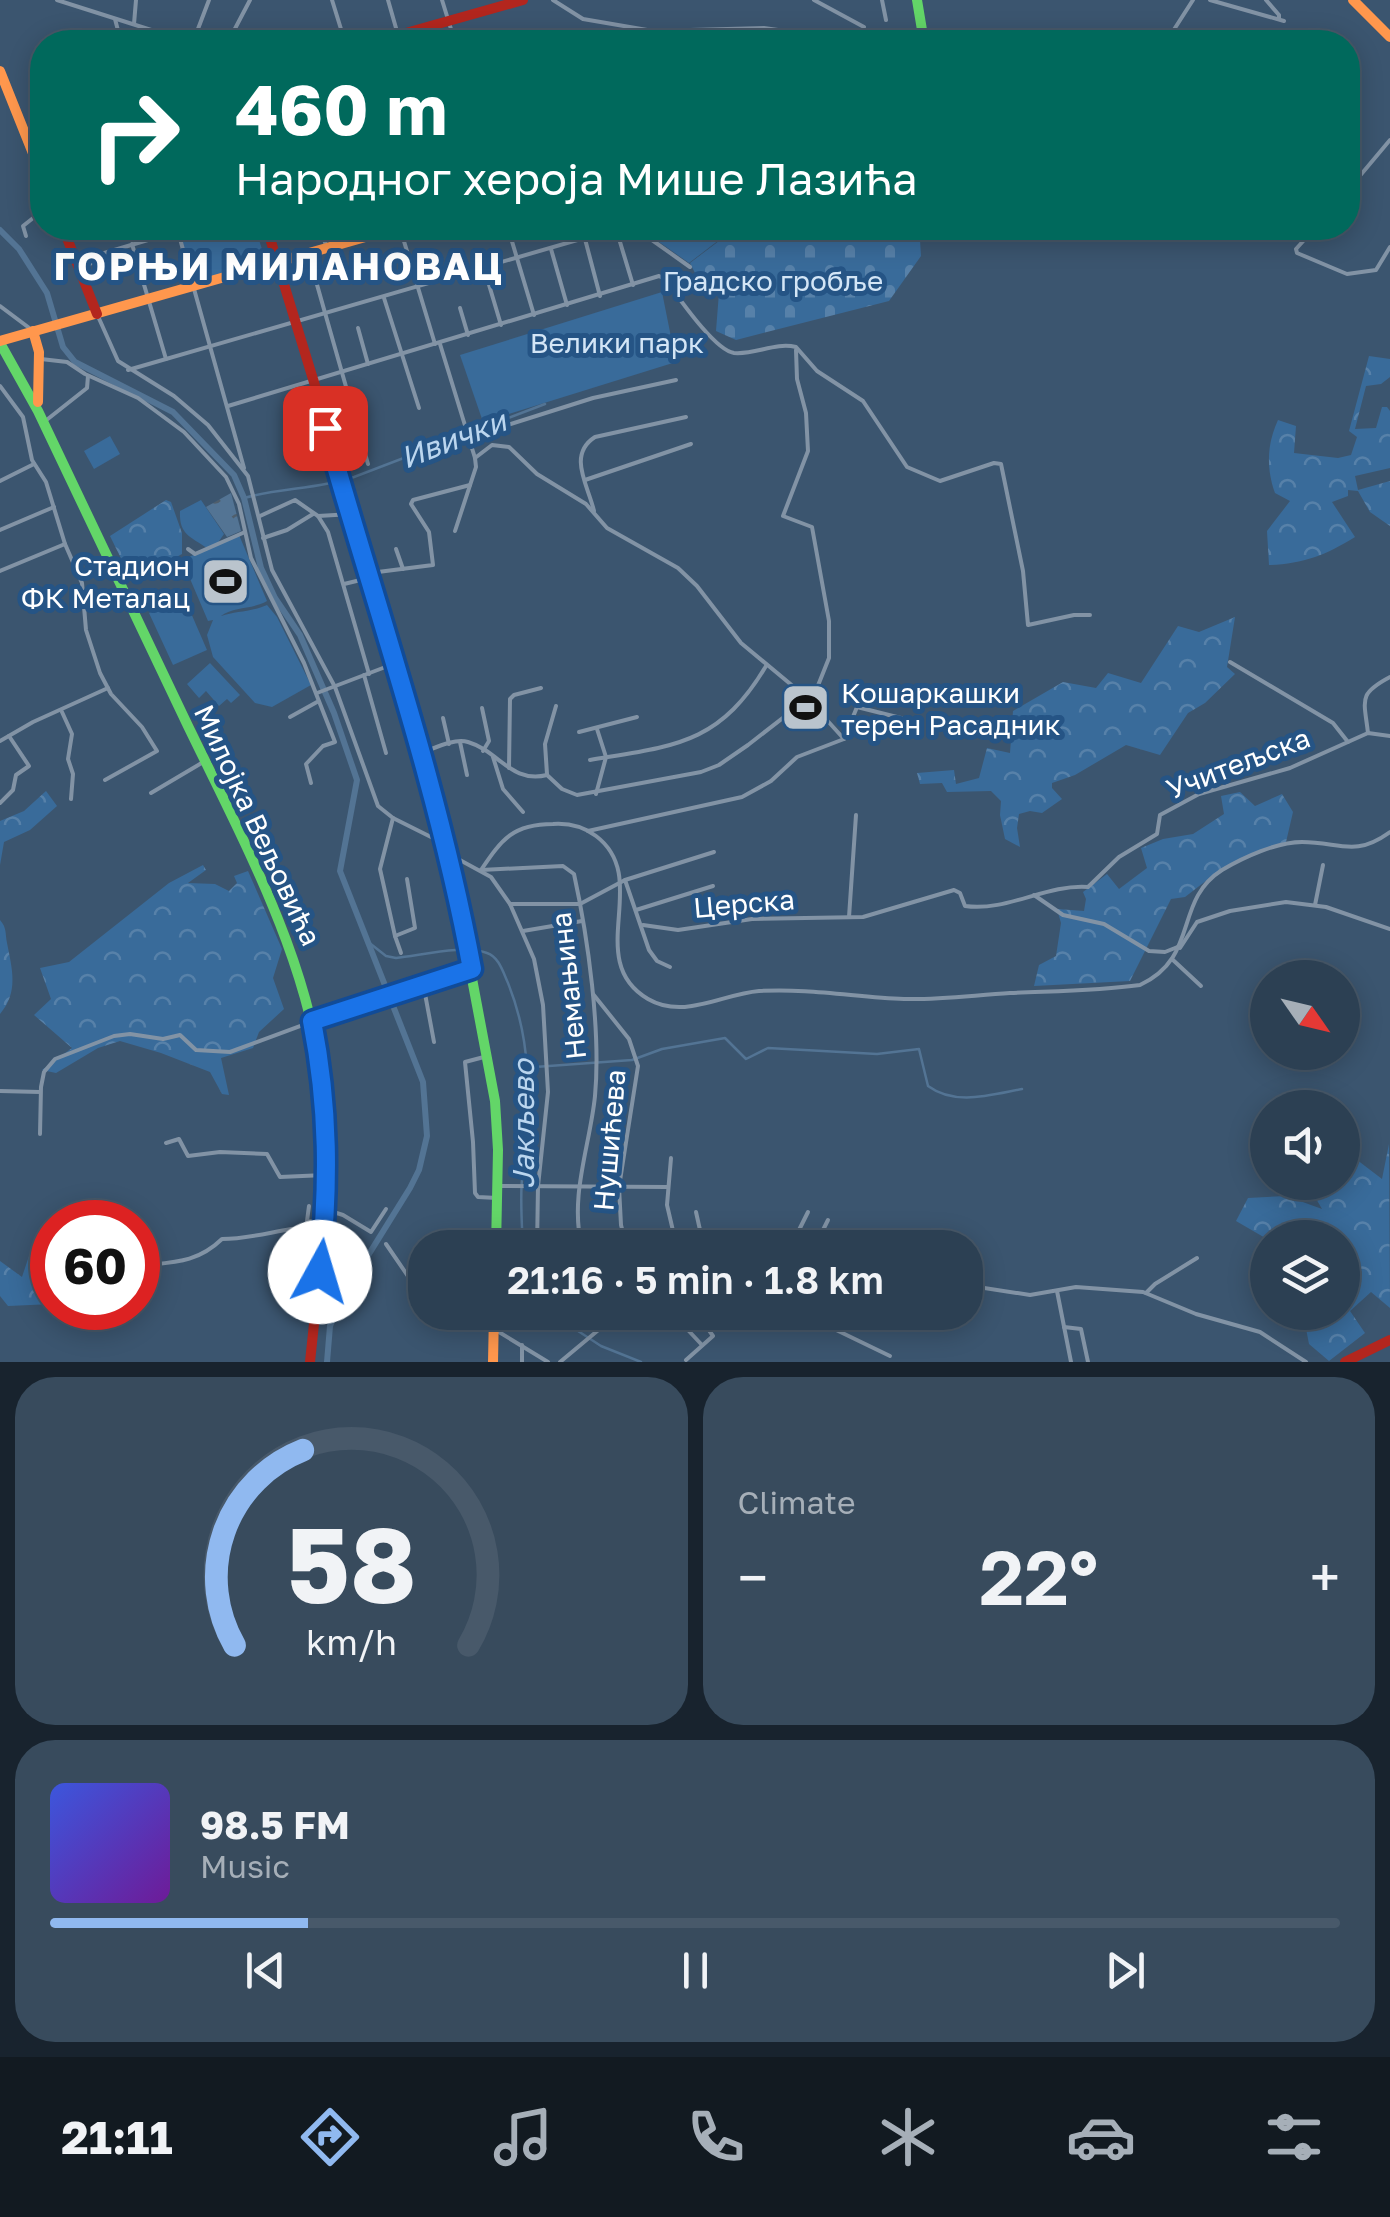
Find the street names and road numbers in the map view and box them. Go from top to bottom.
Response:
street label: Милојка Вељовића [188,699,328,951]
street label: Учитељска [1162,721,1314,805]
street label: Церска [692,882,796,924]
street label: Немањина [544,911,592,1061]
street label: Нушићева [586,1068,632,1212]

